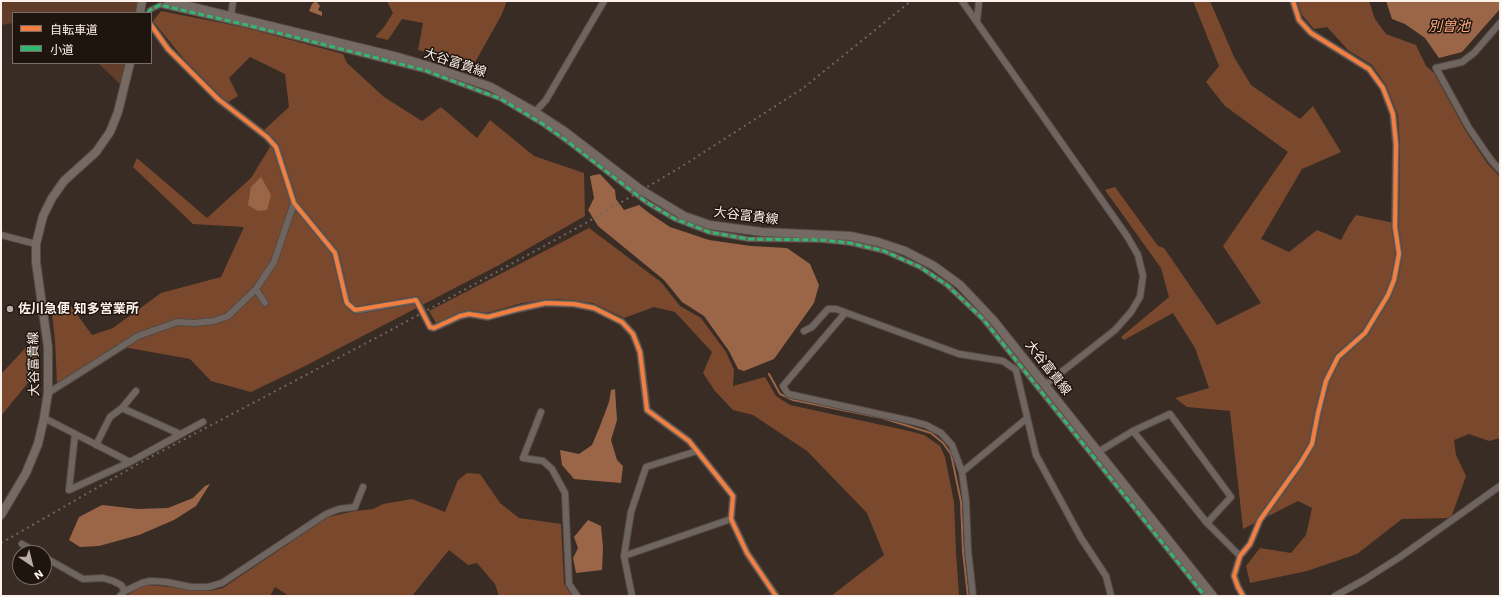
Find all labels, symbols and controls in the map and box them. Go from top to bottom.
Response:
legend [12,12,152,64]
water label: 別曽池 [1428,19,1470,35]
text: 自転車道 [50,23,98,37]
text: 小道 [50,43,74,57]
street label: 大谷富貴線 [422,46,488,80]
street label: 大谷富貴線 [713,204,779,228]
place label: 佐川急便 知多営業所 [18,301,139,317]
marker: 佐川急便 知多営業所 [5,304,15,314]
street label: 大谷富貴線 [26,331,42,397]
street label: 大谷富貴線 [1022,338,1074,398]
north arrow [12,545,52,585]
text: N [32,567,46,582]

